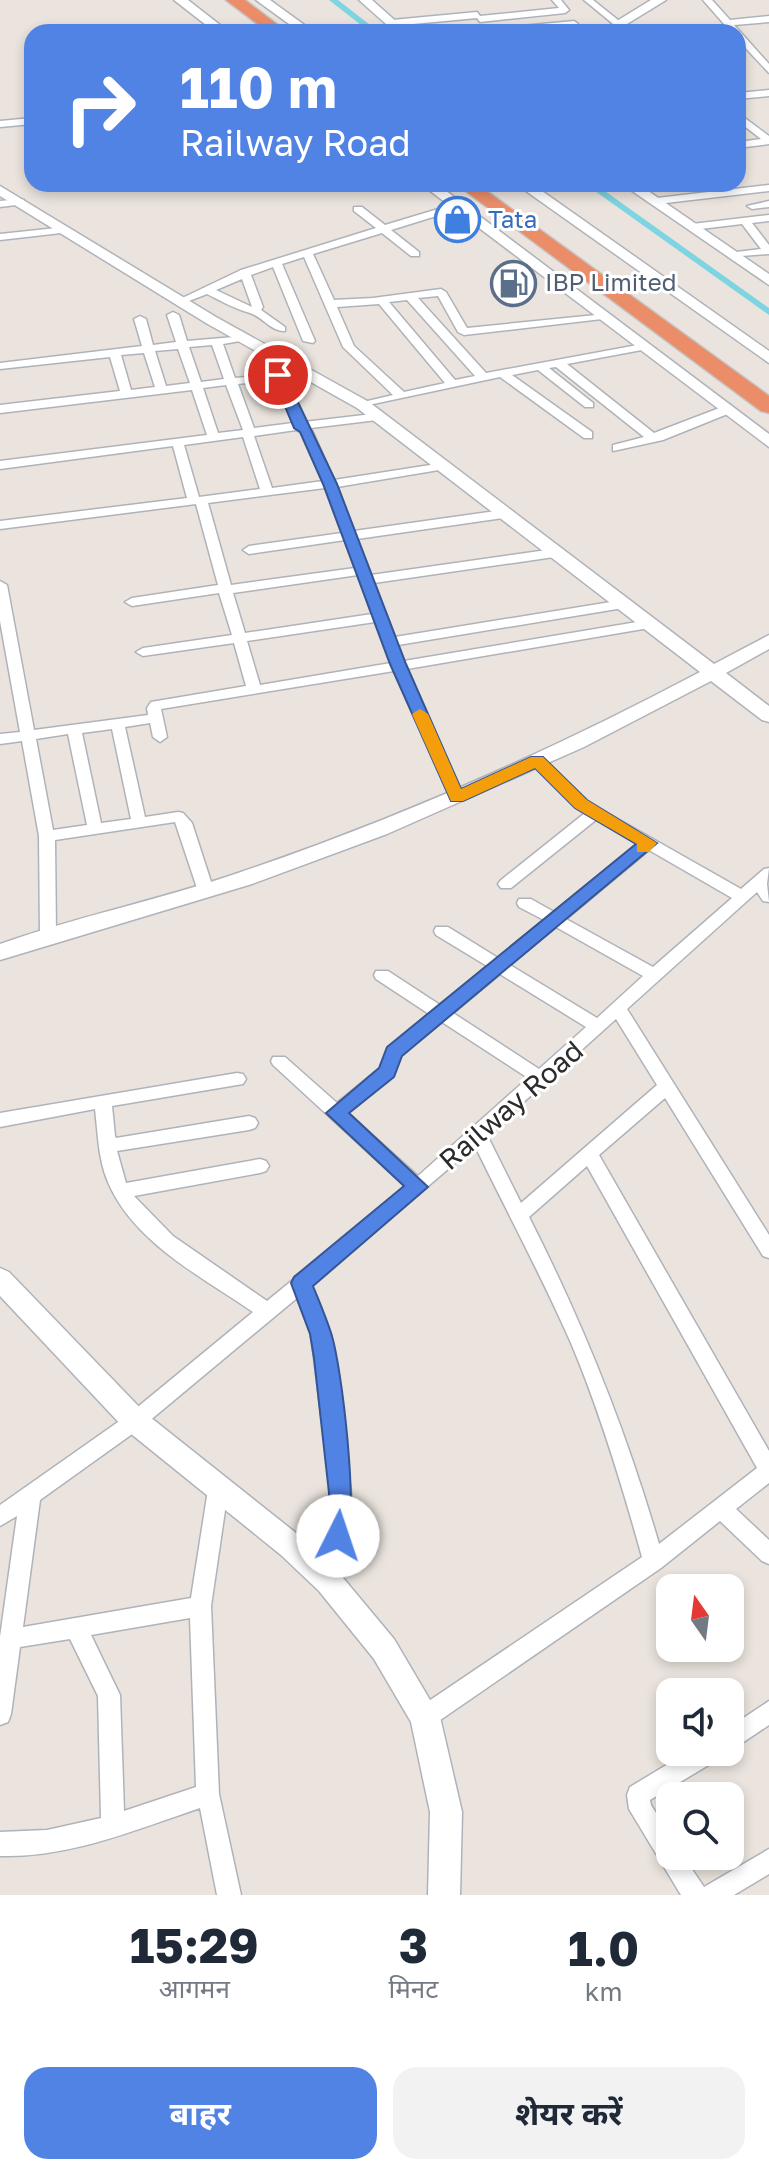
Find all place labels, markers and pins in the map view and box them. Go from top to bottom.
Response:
shop icon: Tata [433,196,481,244]
place label: Tata [488,204,537,233]
fuel station icon: IBP Limited [490,259,538,307]
place label: IBP Limited [545,267,676,296]
pin [244,341,312,409]

